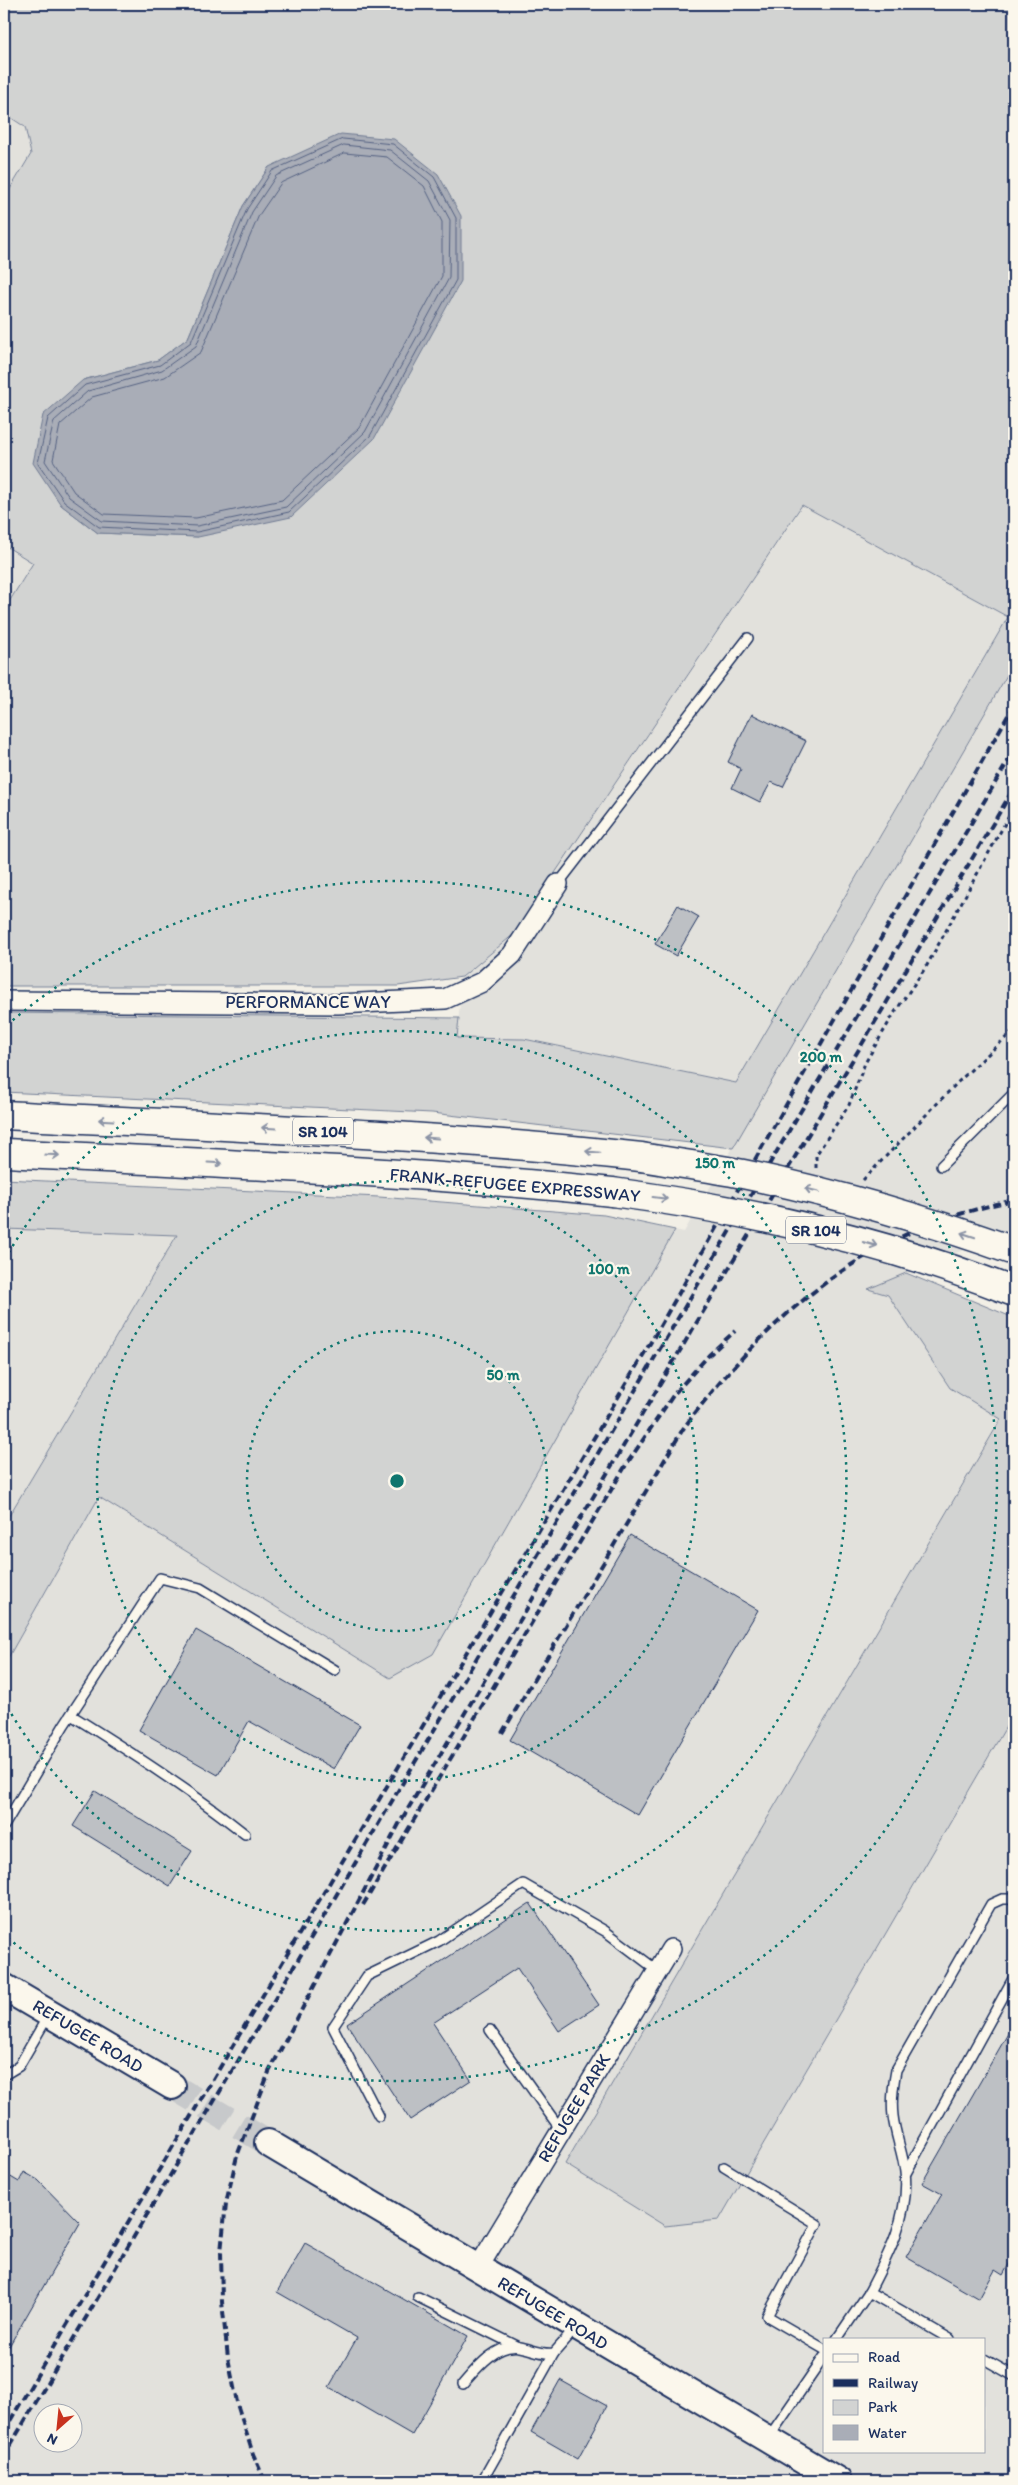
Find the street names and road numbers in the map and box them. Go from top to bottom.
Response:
street label: PERFORMANCE WAY [225,991,391,1013]
road number: SR 104 [293,1118,353,1144]
street label: FRANK-REFUGEE EXPRESSWAY [389,1163,642,1207]
road number: SR 104 [786,1216,846,1244]
street label: REFUGEE ROAD [29,1994,147,2078]
street label: REFUGEE PARK [533,2049,615,2166]
street label: REFUGEE ROAD [494,2271,612,2355]

